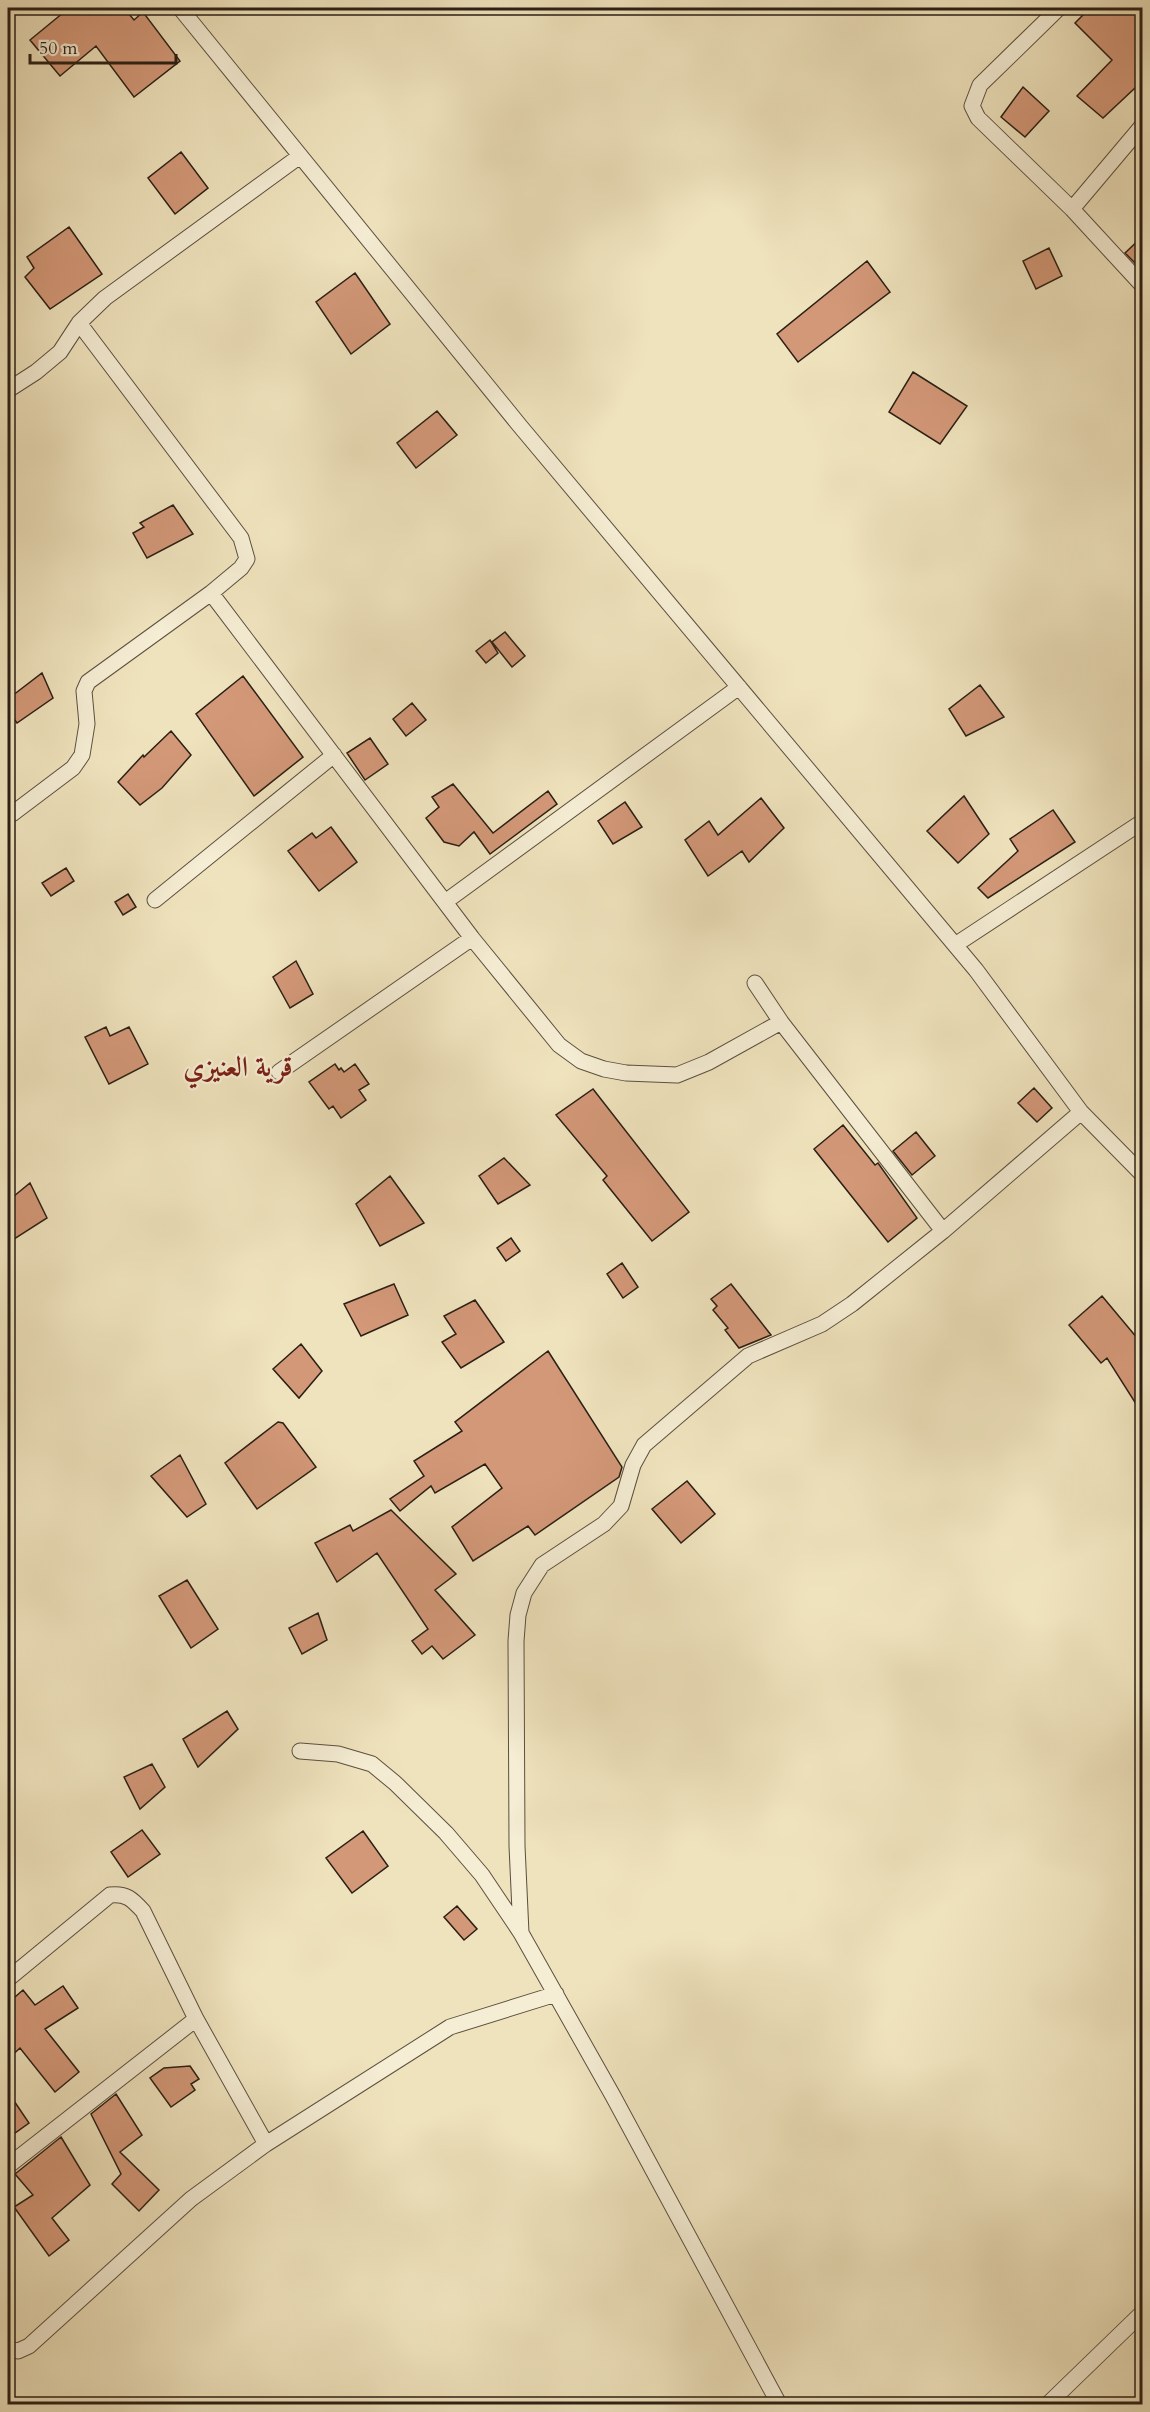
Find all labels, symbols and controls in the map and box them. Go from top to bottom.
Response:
scale bar [30,27,176,65]
text: 50 m [39,36,78,61]
district label: قرية العنيزي [183,1048,293,1089]

